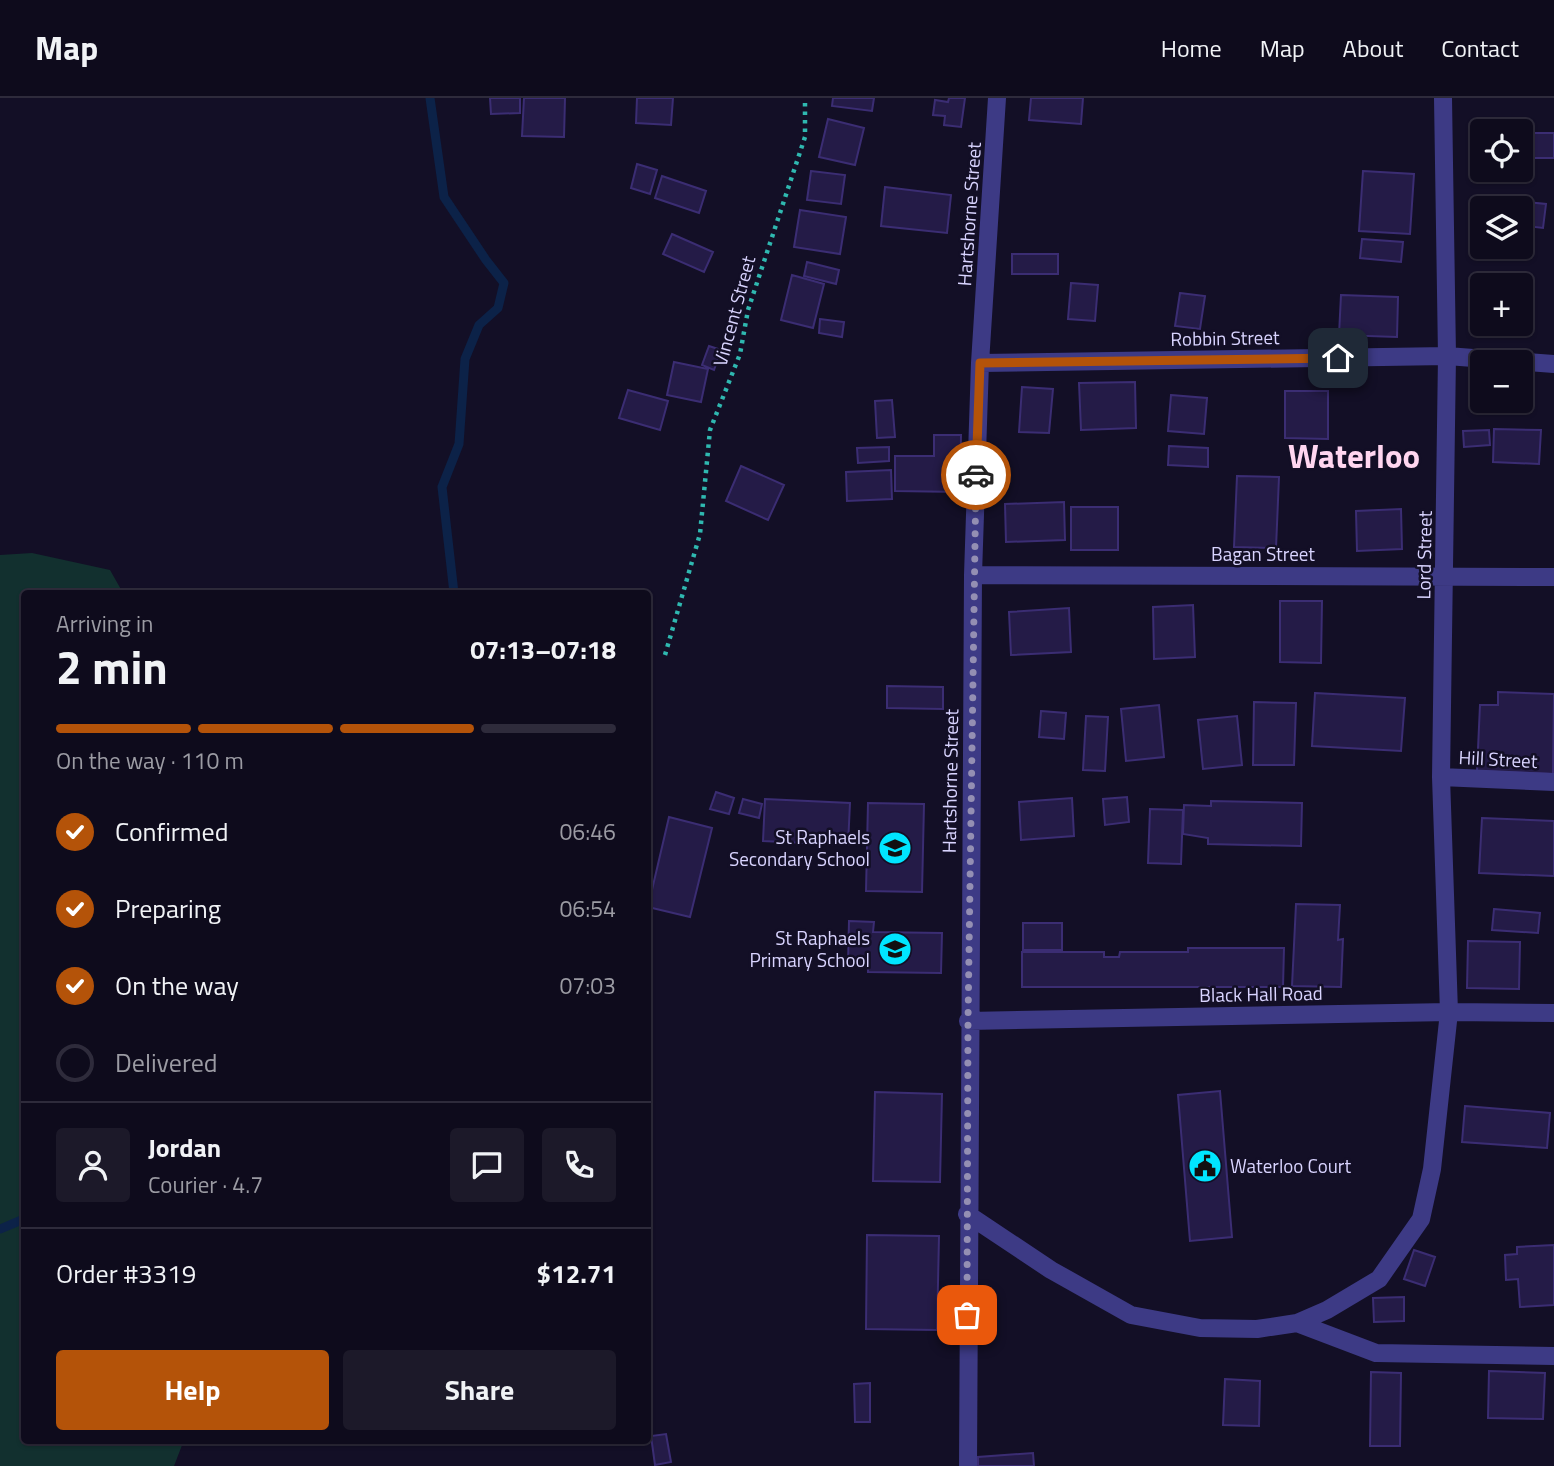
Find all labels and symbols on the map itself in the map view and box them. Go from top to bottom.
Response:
street label: Hartshorne Street [949,141,988,287]
street label: Vincent Street [705,252,762,369]
street label: Robbin Street [1170,322,1280,353]
pin [1308,328,1368,388]
district label: Waterloo [1288,431,1420,481]
courier [941,440,1011,510]
street label: Lord Street [1408,510,1439,600]
street label: Bagan Street [1211,539,1315,568]
street label: Hartshorne Street [934,708,965,853]
street label: Hill Street [1458,742,1539,775]
place label: St Raphaels Secondary School [729,822,870,873]
school or university icon: St Raphaels Secondary School [876,829,914,867]
place label: St Raphaels Primary School [749,923,870,974]
school or university icon: St Raphaels Primary School [876,930,914,968]
street label: Black Hall Road [1199,978,1323,1009]
public building icon: Waterloo Court [1186,1147,1224,1185]
place label: Waterloo Court [1230,1151,1351,1180]
pin [937,1285,997,1345]

